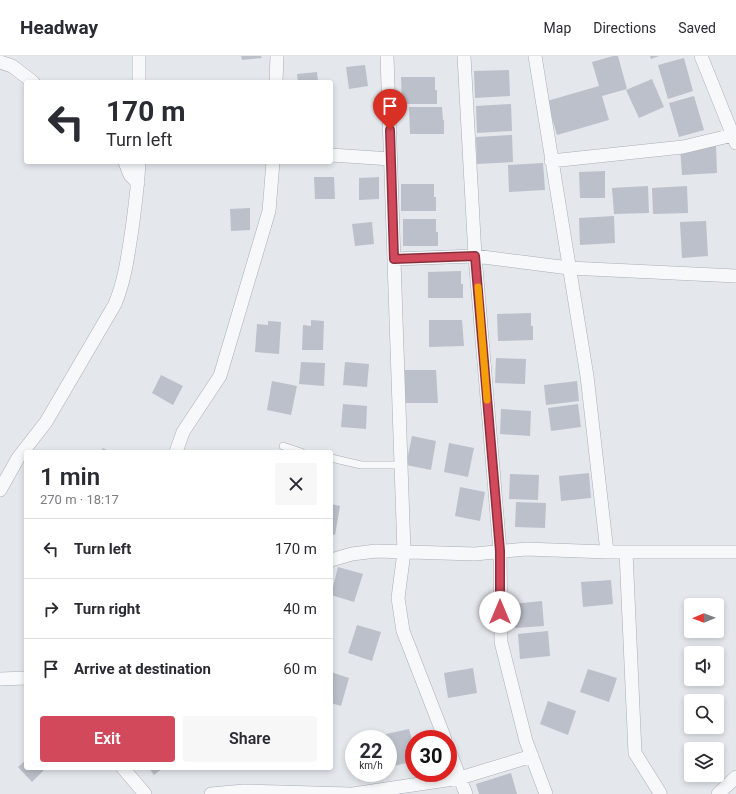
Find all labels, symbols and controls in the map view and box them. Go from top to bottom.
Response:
text: Headway [20,16,98,39]
text: Map [544,20,571,36]
text: Directions [593,20,656,36]
text: Saved [678,20,716,36]
pin [373,89,407,130]
text: 170 m [106,95,185,128]
icon: arrive [379,95,401,117]
icon: left [40,96,92,148]
text: Turn left [106,129,172,150]
text: 1 min [40,463,100,491]
button: close [275,463,317,505]
text: 270 m · 18:17 [40,492,119,507]
icon: left [40,538,62,560]
text: Turn left [74,540,131,558]
text: 170 m [275,540,317,558]
position arrow [479,591,521,633]
icon: right [40,598,62,620]
north arrow [684,598,724,638]
map controls [684,598,724,782]
text: Turn right [74,600,140,618]
text: 40 m [283,600,317,618]
button: sound [684,646,724,686]
icon: arrive [40,658,62,680]
text: Arrive at destination [74,660,211,678]
text: 60 m [283,660,317,678]
button: search [684,694,724,734]
button: Exit [40,716,175,762]
button: Share [183,716,317,762]
speed limit sign: 30 [405,730,457,782]
text: 22 [360,739,382,763]
button: layers [684,742,724,782]
text: km/h [359,760,383,771]

